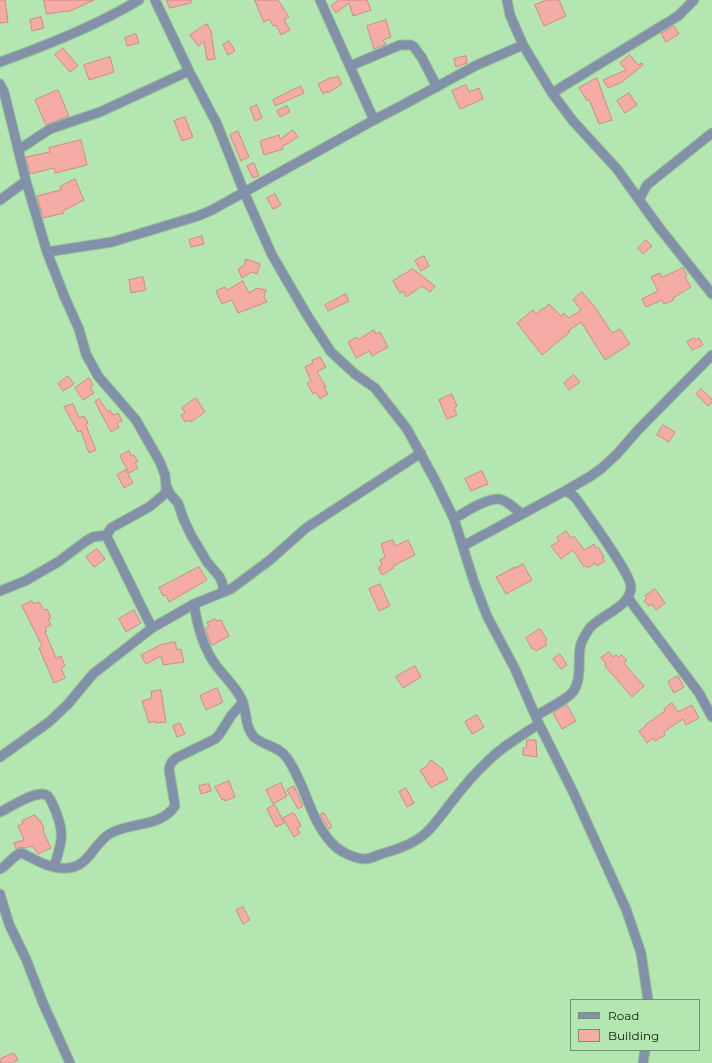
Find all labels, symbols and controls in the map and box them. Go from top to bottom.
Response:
legend [570,999,700,1051]
text: Road [608,1008,639,1023]
text: Building [608,1028,659,1043]

